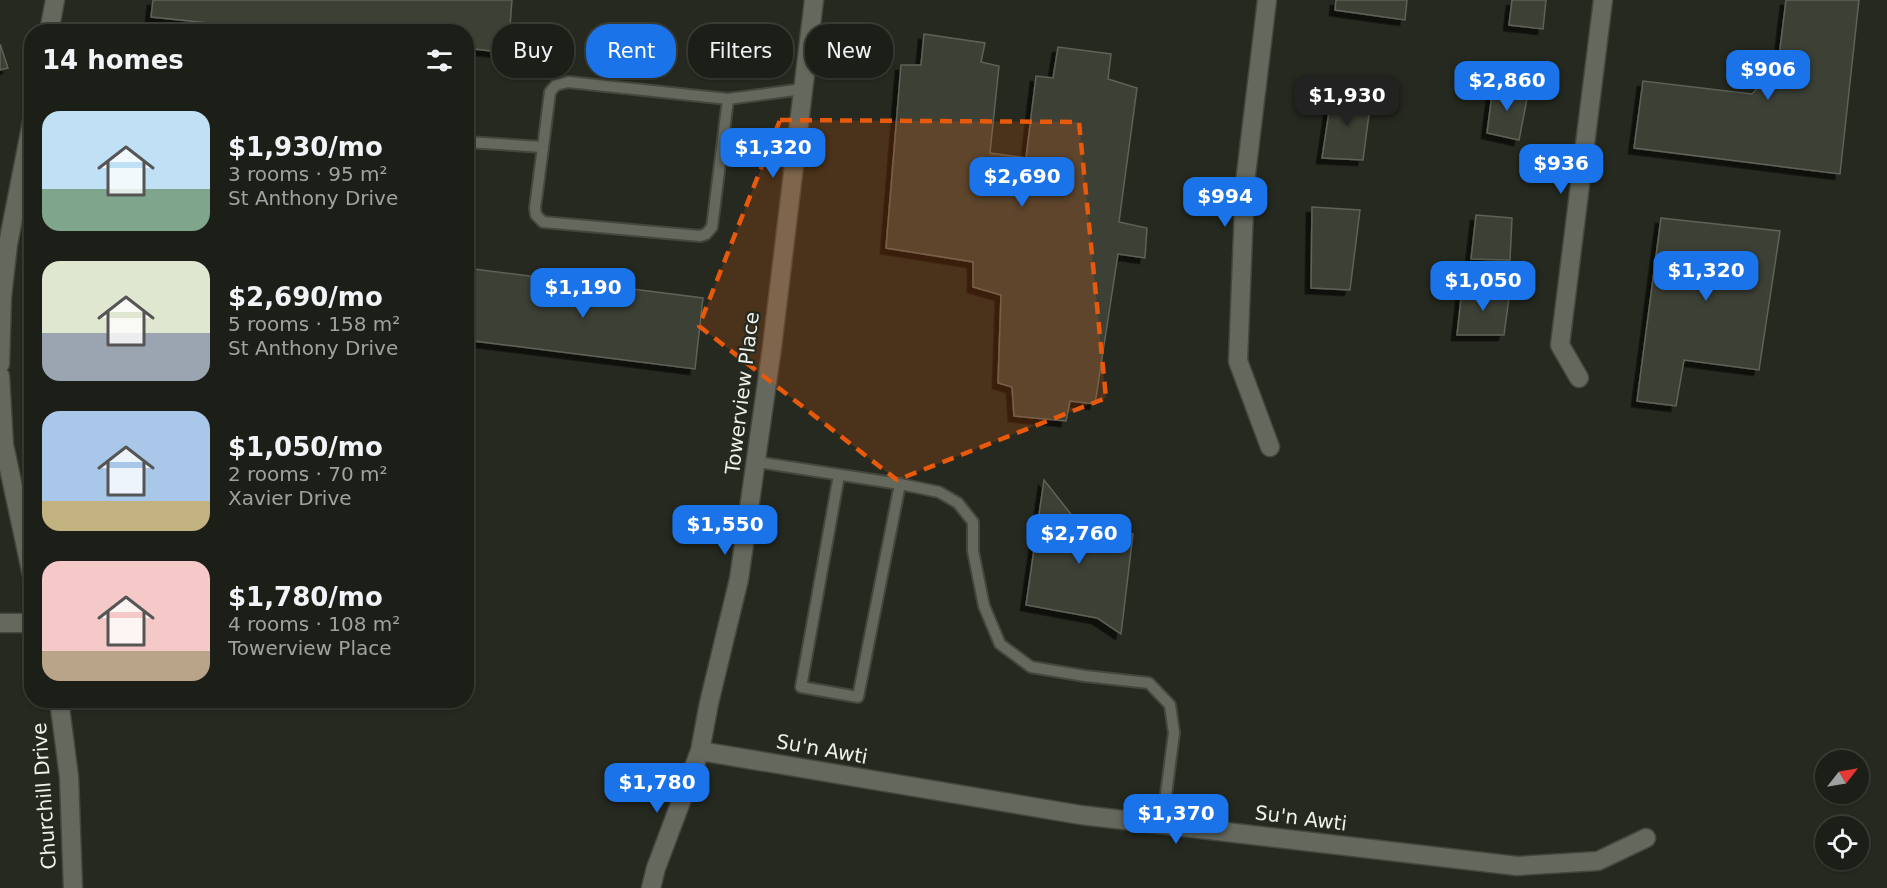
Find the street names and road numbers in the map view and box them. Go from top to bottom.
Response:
street label: Towerview Place [720,310,764,477]
street label: Churchill Drive [27,722,61,870]
street label: Su'n Awti [774,729,870,769]
street label: Su'n Awti [1254,800,1348,836]

